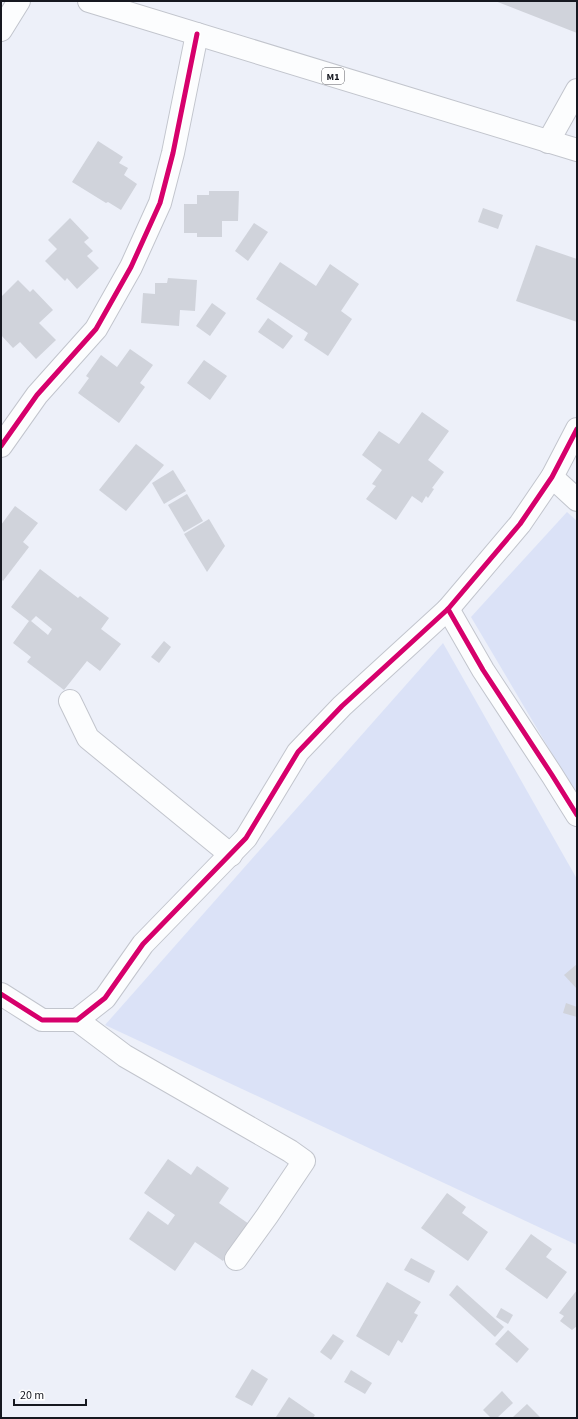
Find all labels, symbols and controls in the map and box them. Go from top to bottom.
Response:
road number: M1 [322,68,344,84]
scale bar [14,1381,86,1407]
text: 20 m [20,1387,44,1404]

